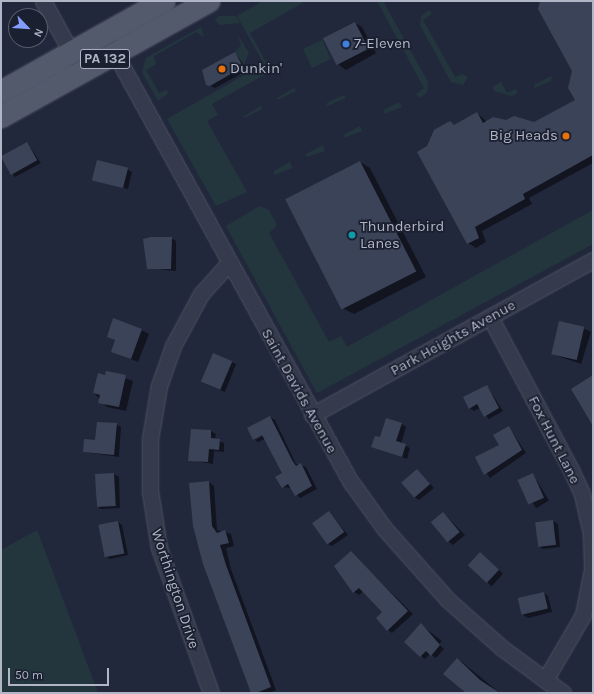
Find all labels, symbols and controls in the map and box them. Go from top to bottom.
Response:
north arrow [8,8,48,48]
text: N [31,27,46,39]
place label: 7-Eleven [354,35,411,53]
marker: 7-Eleven [341,39,351,49]
road number: PA 132 [79,47,131,71]
place label: Dunkin' [230,60,282,78]
marker: Dunkin' [217,64,227,74]
place label: Big Heads [489,127,558,145]
marker: Big Heads [561,131,571,141]
place label: Thunderbird Lanes [360,217,444,252]
marker: Thunderbird Lanes [347,230,357,240]
street label: Park Heights Avenue [387,296,519,380]
street label: Saint Davids Avenue [257,325,341,457]
street label: Fox Hunt Lane [524,393,584,487]
street label: Worthington Drive [147,527,203,651]
scale bar [10,660,111,686]
text: 50 m [15,668,43,682]

